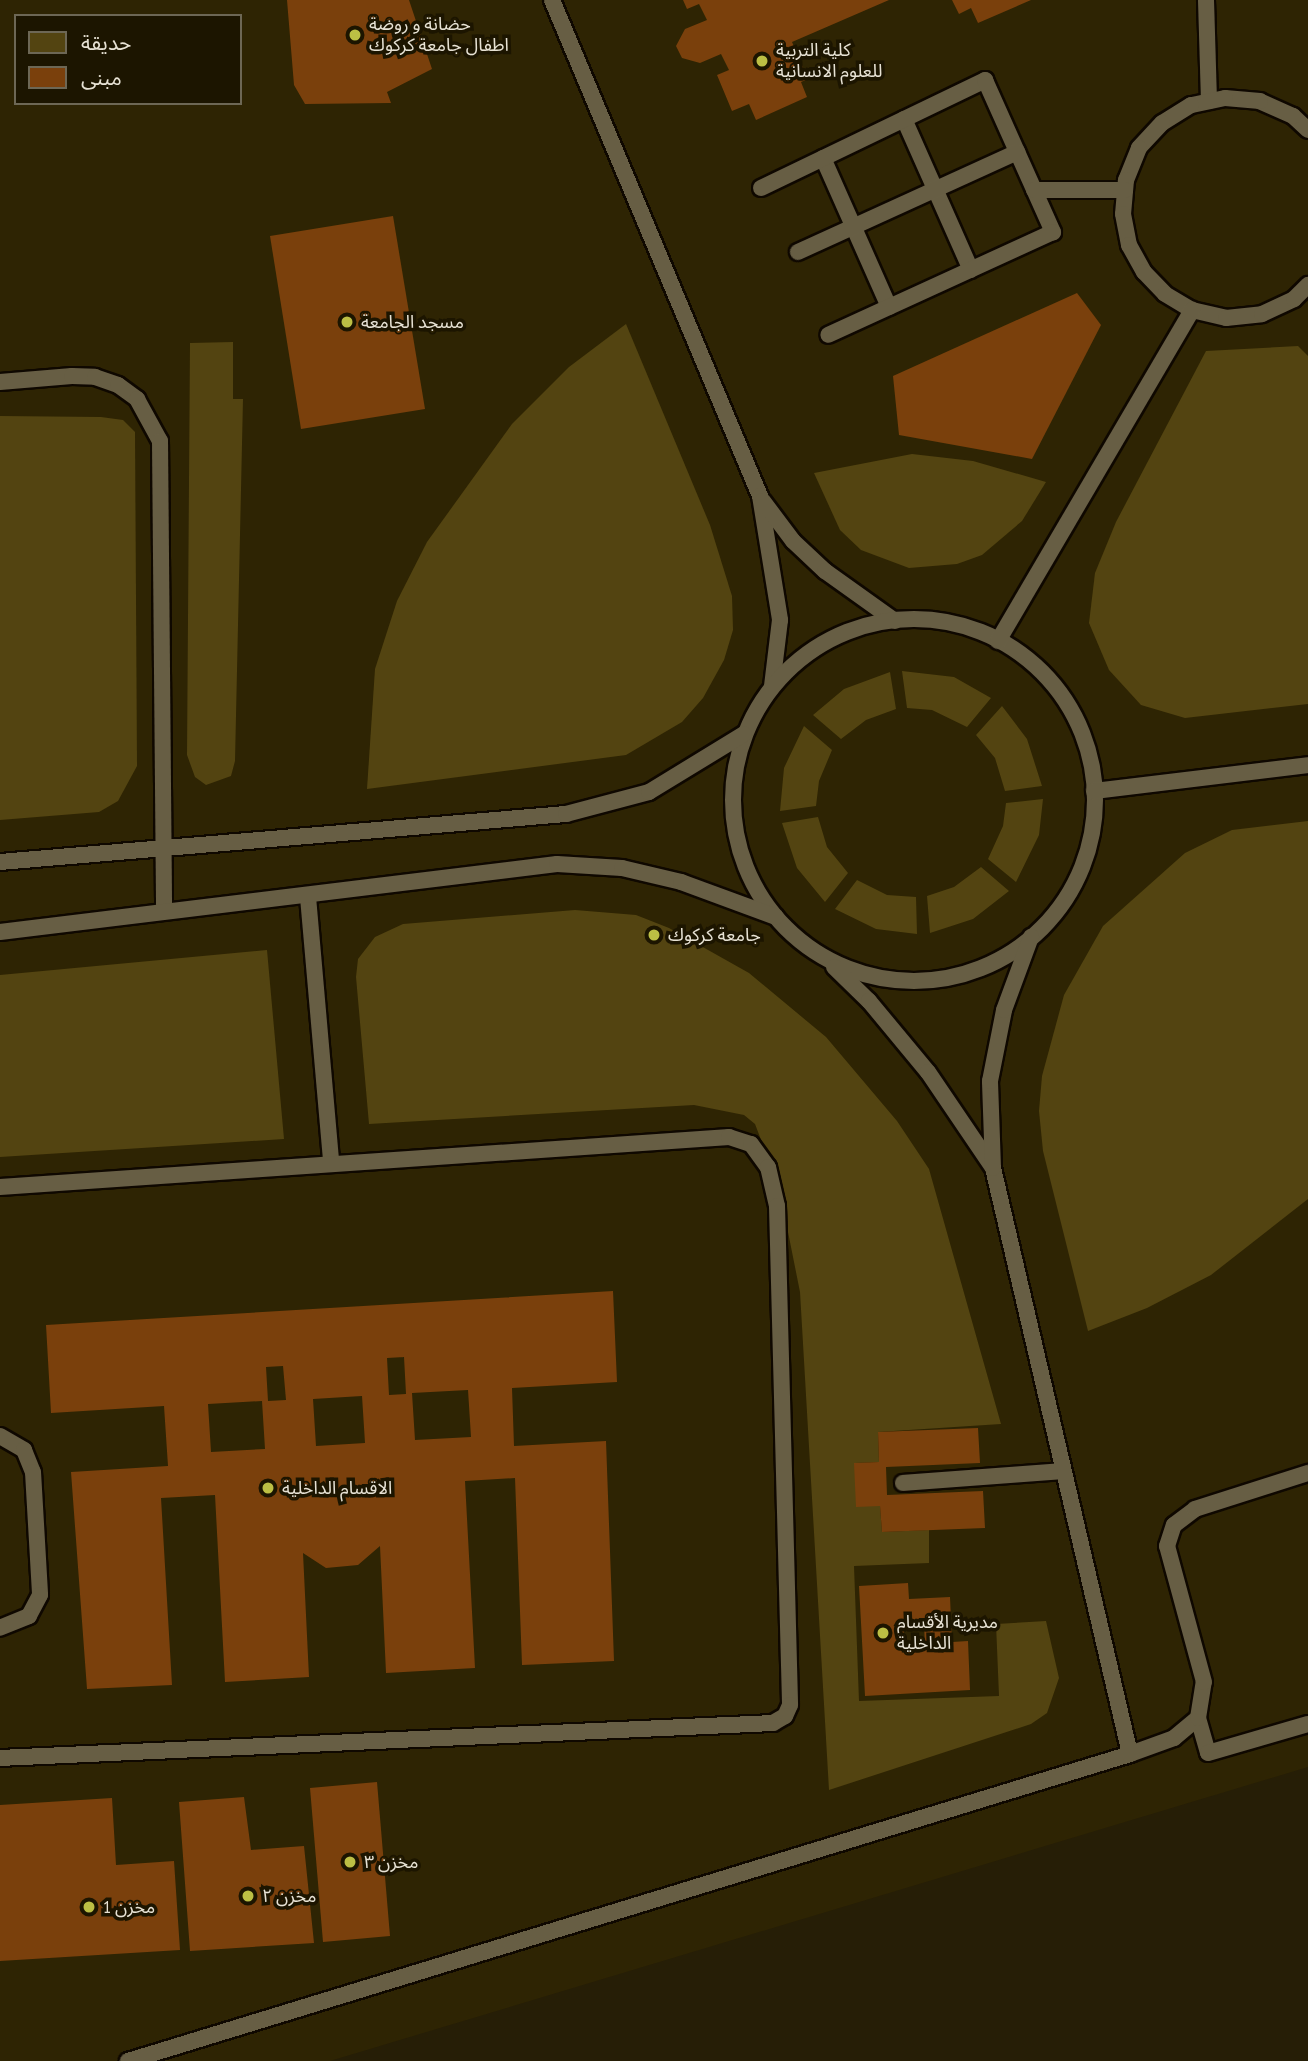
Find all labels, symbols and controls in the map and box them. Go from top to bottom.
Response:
legend [14,14,242,105]
place label: حضانة و روضة اطفال جامعة كركوك [369,14,509,56]
marker: حضانة و روضة اطفال جامعة كركوك [347,27,363,43]
text: حديقة [81,29,131,56]
place label: كلية التربية للعلوم الانسانية [776,40,882,82]
marker: كلية التربية للعلوم الانسانية [754,53,770,69]
text: مبنى [81,64,122,91]
place label: مسجد الجامعة [361,311,464,333]
marker: مسجد الجامعة [339,314,355,330]
place label: جامعة كركوك [668,924,761,946]
marker: جامعة كركوك [646,927,662,943]
place label: الاقسام الداخلية [282,1477,392,1499]
marker: الاقسام الداخلية [260,1480,276,1496]
place label: مديرية الأقسام الداخلية [897,1612,998,1654]
marker: مديرية الأقسام الداخلية [875,1625,891,1641]
place label: مخزن ٣ [364,1851,418,1873]
marker: مخزن ٣ [342,1854,358,1870]
place label: مخزن ٢ [262,1885,316,1907]
marker: مخزن ٢ [240,1888,256,1904]
place label: مخزن 1 [103,1896,155,1918]
marker: مخزن 1 [81,1899,97,1915]

